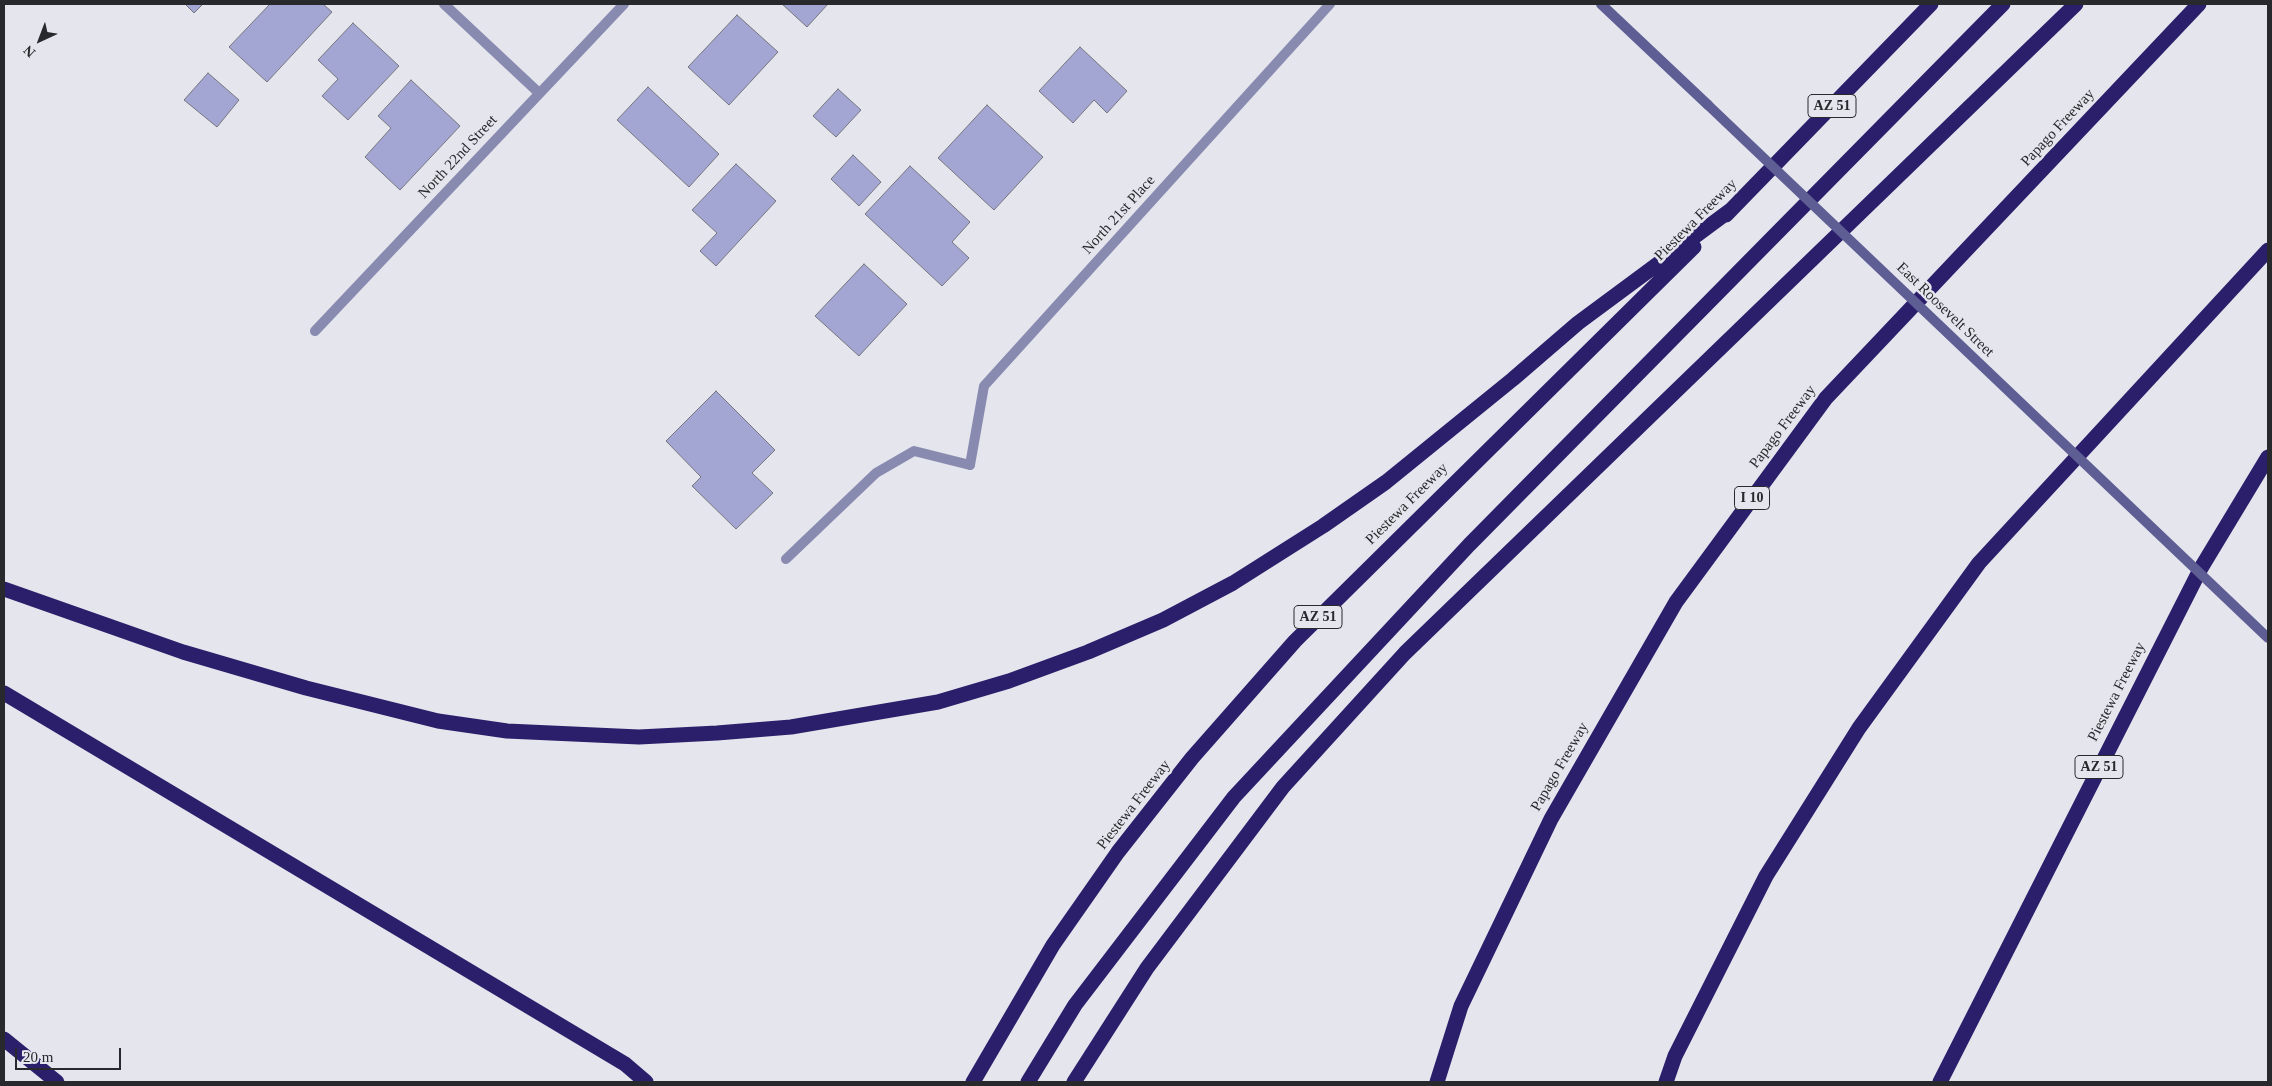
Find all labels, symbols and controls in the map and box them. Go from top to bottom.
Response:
north arrow [15,15,65,65]
text: N [21,42,38,60]
street label: Papago Freeway [2017,85,2099,171]
road number: AZ 51 [1808,94,1856,118]
street label: North 22nd Street [415,112,501,202]
street label: North 21st Place [1079,172,1159,258]
street label: Piestewa Freeway [1651,175,1741,265]
street label: East Roosevelt Street [1893,259,1997,361]
street label: Papago Freeway [1746,382,1820,472]
street label: Piestewa Freeway [1362,459,1452,549]
road number: I 10 [1734,486,1770,509]
road number: AZ 51 [1294,606,1342,628]
street label: Piestewa Freeway [2084,639,2150,745]
street label: Papago Freeway [1527,719,1593,815]
road number: AZ 51 [2075,756,2123,779]
street label: Piestewa Freeway [1093,757,1175,853]
scale bar [18,1038,124,1070]
text: 20 m [23,1049,53,1065]

